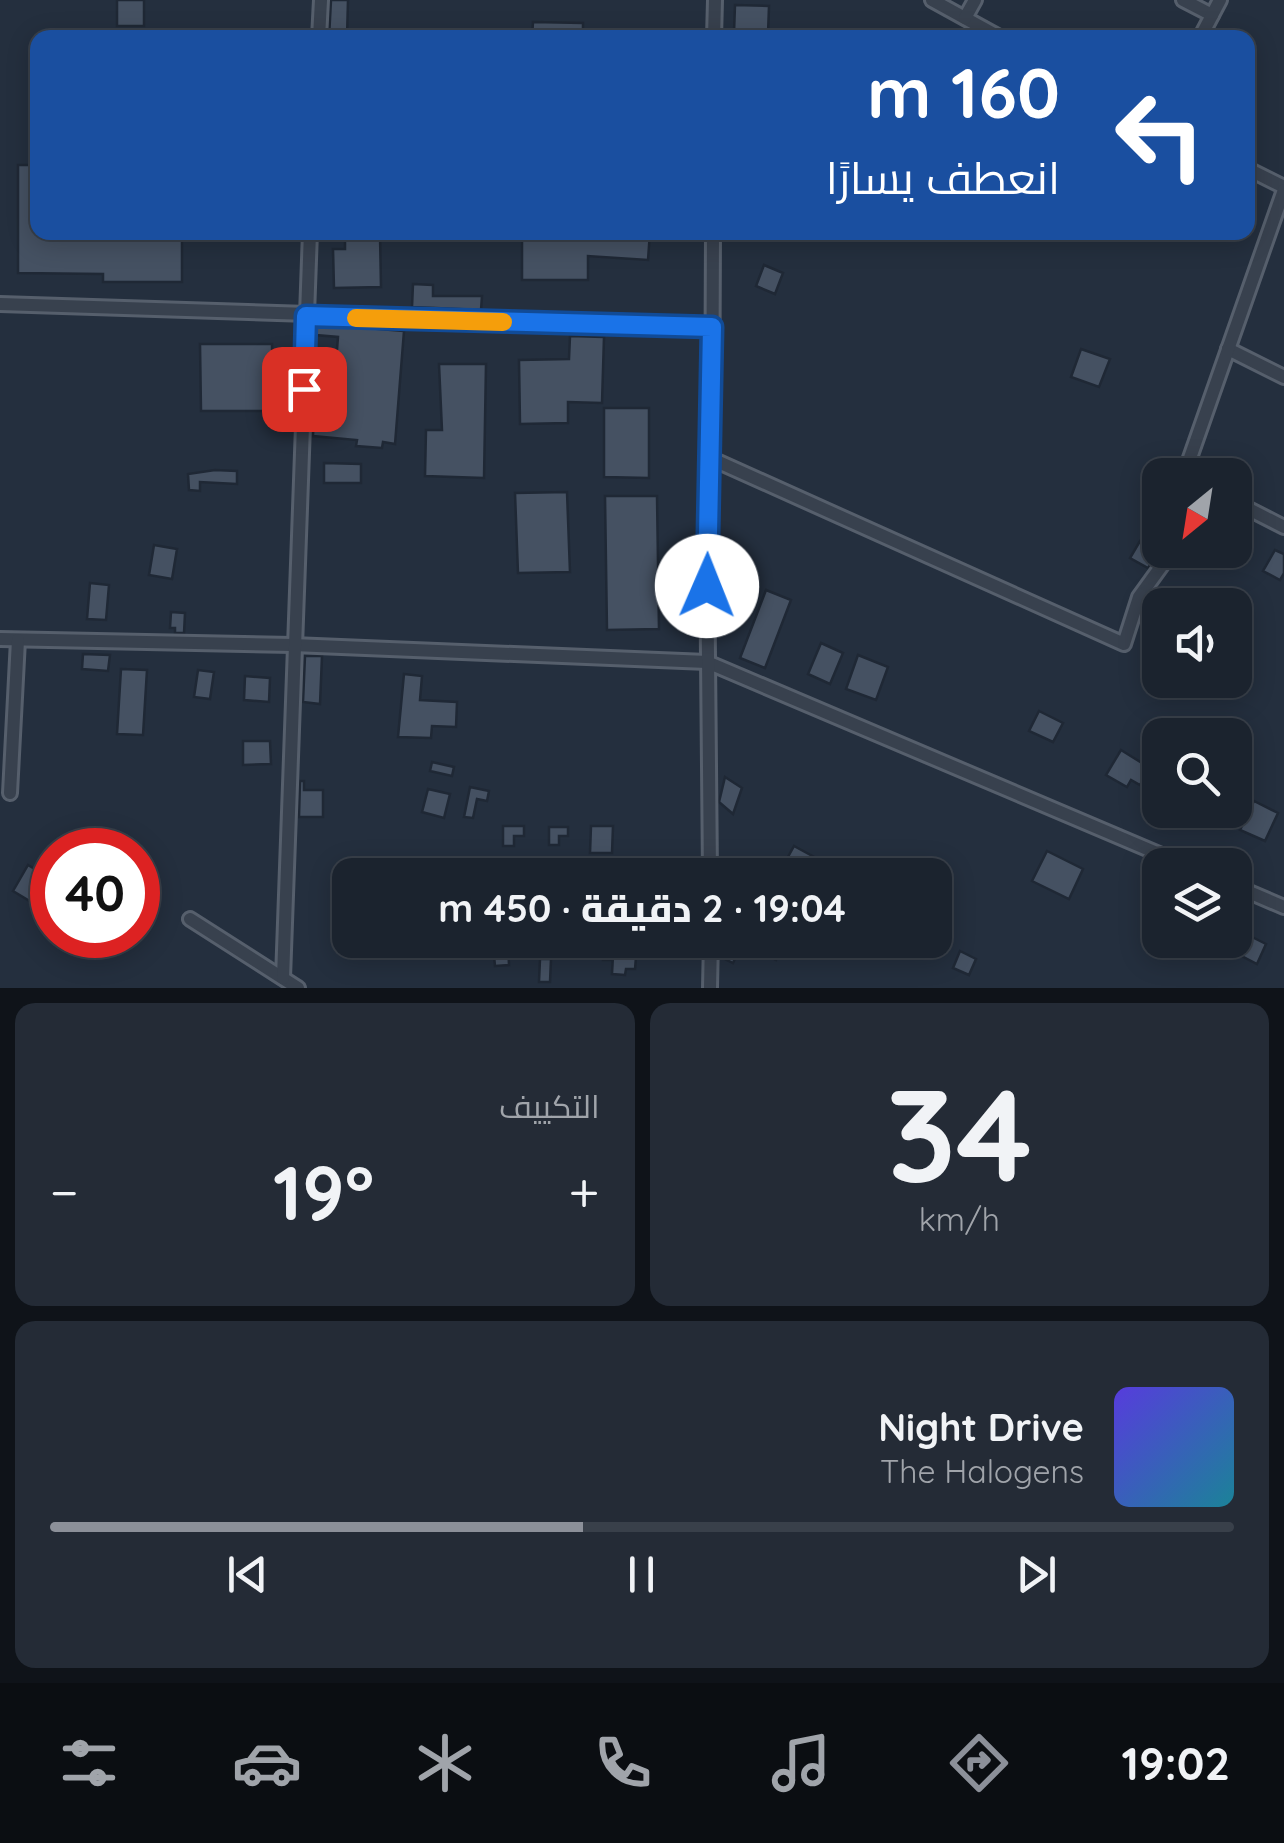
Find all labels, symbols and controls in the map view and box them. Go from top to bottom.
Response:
text: 160 m [867,48,1060,136]
icon: left [1095,70,1225,200]
text: انعطف يسارًا [826,149,1060,205]
pin [262,347,347,432]
icon: arrive [277,362,332,417]
north arrow [1142,458,1252,568]
map controls [1142,458,1252,958]
position arrow [655,534,759,638]
button: sound [1142,588,1252,698]
button: search [1142,718,1252,828]
speed limit sign: 40 [30,828,160,958]
button: layers [1142,848,1252,958]
text: 19:04 · 2 دقيقة · 450 m [438,884,846,932]
text: 34 [886,1052,1032,1215]
text: التكييف [499,1086,600,1126]
text: 19° [273,1145,374,1239]
text: − [50,1157,79,1226]
text: + [569,1157,600,1226]
text: km/h [919,1199,1000,1239]
text: Night Drive [878,1403,1084,1451]
text: The Halogens [880,1451,1084,1491]
icon: previous [220,1547,275,1602]
icon: pause [614,1547,669,1602]
icon: next [1009,1547,1064,1602]
icon: filters [54,1728,124,1798]
icon: car [232,1728,302,1798]
icon: climate [410,1728,480,1798]
icon: phone [588,1728,658,1798]
icon: music [766,1728,836,1798]
icon: directions [944,1728,1014,1798]
text: 19:02 [1121,1735,1230,1791]

